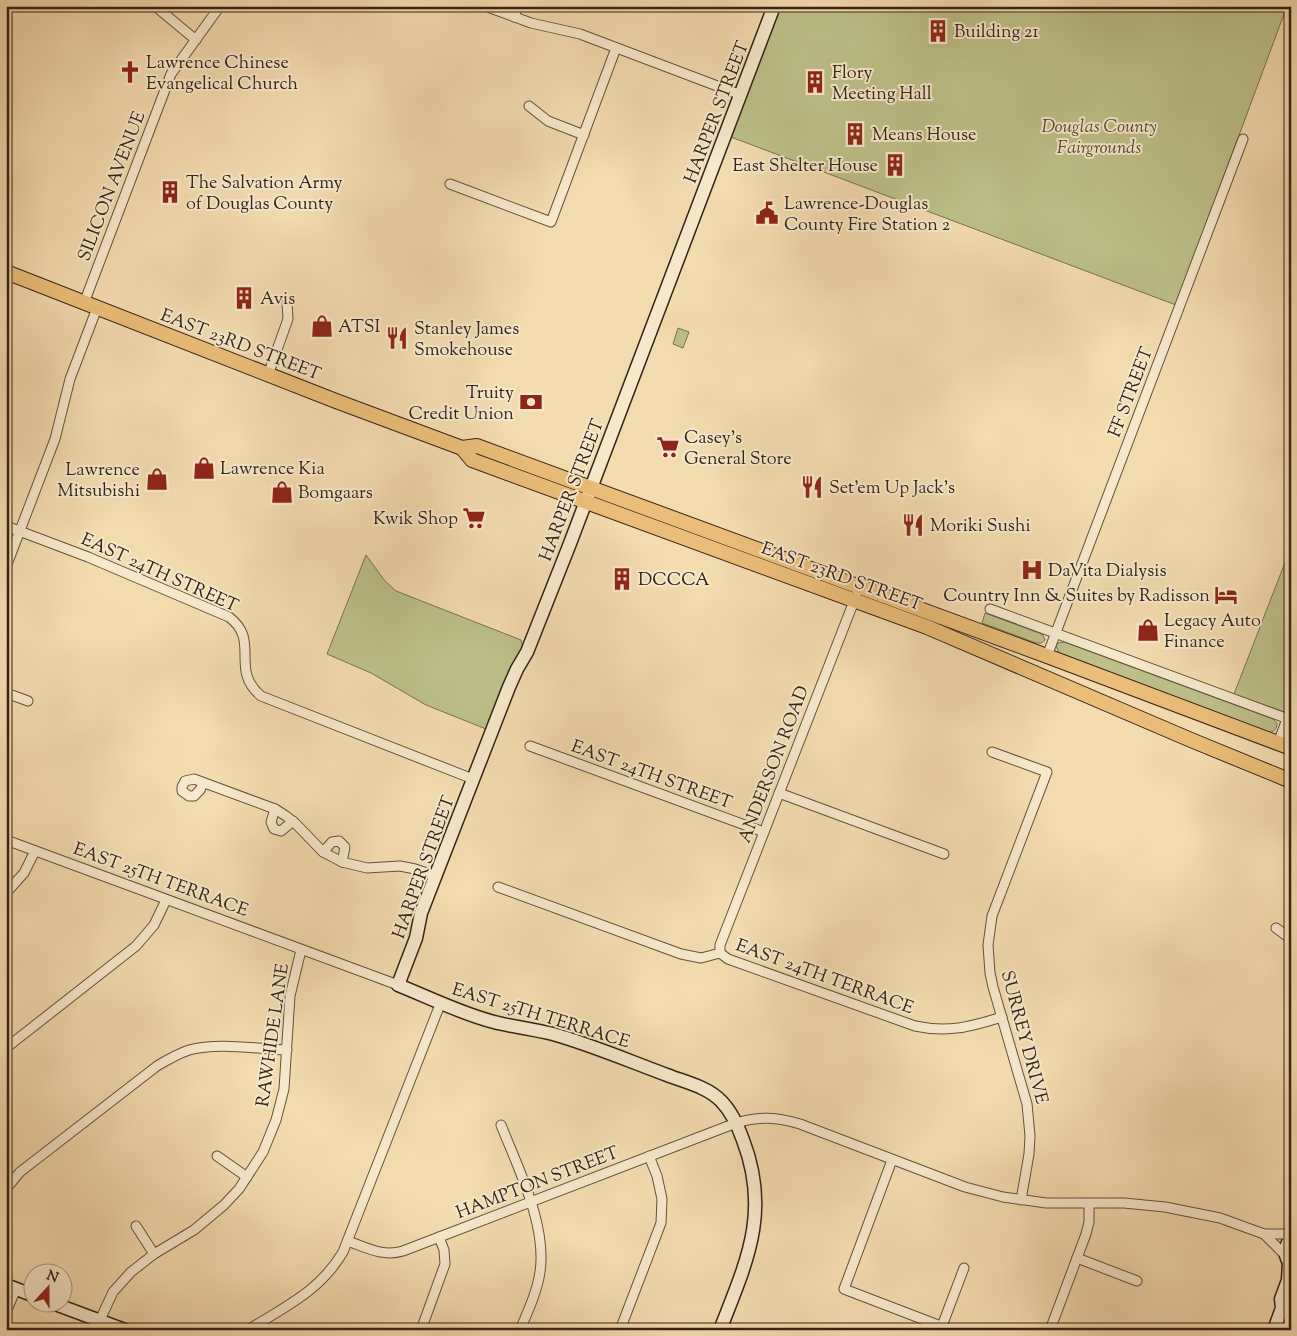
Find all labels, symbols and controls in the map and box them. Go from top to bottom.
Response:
building icon: Building 21 [925,18,951,44]
place label: Building 21 [954,20,1039,46]
street label: HARPER STREET [679,38,757,188]
place label: Lawrence Chinese Evangelical Church [146,51,298,98]
church icon: Lawrence Chinese Evangelical Church [117,59,143,85]
place label: Flory Meeting Hall [832,61,932,108]
building icon: Flory Meeting Hall [802,69,828,95]
street label: SILICON AVENUE [72,108,153,265]
park label: Douglas County Fairgrounds [1041,115,1157,162]
building icon: Means House [842,121,868,147]
place label: Means House [872,123,976,149]
building icon: East Shelter House [882,152,908,178]
place label: East Shelter House [732,154,878,180]
place label: The Salvation Army of Douglas County [186,171,343,218]
building icon: The Salvation Army of Douglas County [157,179,183,205]
place label: Lawrence-Douglas County Fire Station 2 [784,192,951,239]
public building icon: Lawrence-Douglas County Fire Station 2 [754,200,780,226]
building icon: Avis [231,285,257,311]
place label: Avis [260,287,295,313]
street label: EAST 23RD STREET [156,303,325,389]
shop icon: ATSI [309,313,335,339]
place label: ATSI [338,315,380,341]
place label: Stanley James Smokehouse [414,317,519,364]
restaurant icon: Stanley James Smokehouse [384,325,410,351]
street label: FF STREET [1103,344,1161,441]
place label: Truity Credit Union [409,381,514,428]
bank icon: Truity Credit Union [518,389,544,415]
street label: HARPER STREET [534,416,612,566]
place label: Casey's General Store [684,426,792,473]
supermarket icon: Casey's General Store [655,434,681,460]
shop icon: Lawrence Kia [191,455,217,481]
place label: Lawrence Kia [220,457,325,483]
place label: Lawrence Mitsubishi [57,458,140,505]
shop icon: Lawrence Mitsubishi [144,466,170,492]
restaurant icon: Set'em Up Jack's [799,474,825,500]
place label: Set'em Up Jack's [829,476,955,502]
shop icon: Bomgaars [269,479,295,505]
place label: Bomgaars [298,481,373,507]
supermarket icon: Kwik Shop [461,505,487,531]
place label: Kwik Shop [373,507,458,533]
restaurant icon: Moriki Sushi [900,512,926,538]
place label: Moriki Sushi [930,514,1031,540]
street label: EAST 24TH STREET [76,527,242,620]
street label: EAST 23RD STREET [757,537,926,619]
hospital icon: DaVita Dialysis [1019,557,1045,583]
place label: DaVita Dialysis [1048,559,1167,585]
building icon: DCCCA [609,566,635,592]
place label: DCCCA [638,568,710,594]
hotel icon: Country Inn & Suites by Radisson [1213,582,1239,608]
place label: Country Inn & Suites by Radisson [943,584,1210,610]
place label: Legacy Auto Finance [1164,609,1261,656]
shop icon: Legacy Auto Finance [1135,617,1161,643]
street label: ANDERSON ROAD [733,682,817,847]
street label: EAST 24TH STREET [567,735,736,817]
street label: HARPER STREET [387,792,463,943]
street label: EAST 25TH TERRACE [69,837,252,925]
street label: EAST 24TH TERRACE [732,934,917,1022]
street label: RAWHIDE LANE [251,962,297,1109]
street label: SURREY DRIVE [993,968,1053,1107]
street label: EAST 25TH TERRACE [448,977,633,1056]
street label: HAMPTON STREET [453,1141,623,1227]
north arrow [22,1264,72,1314]
text: N [43,1266,61,1289]

